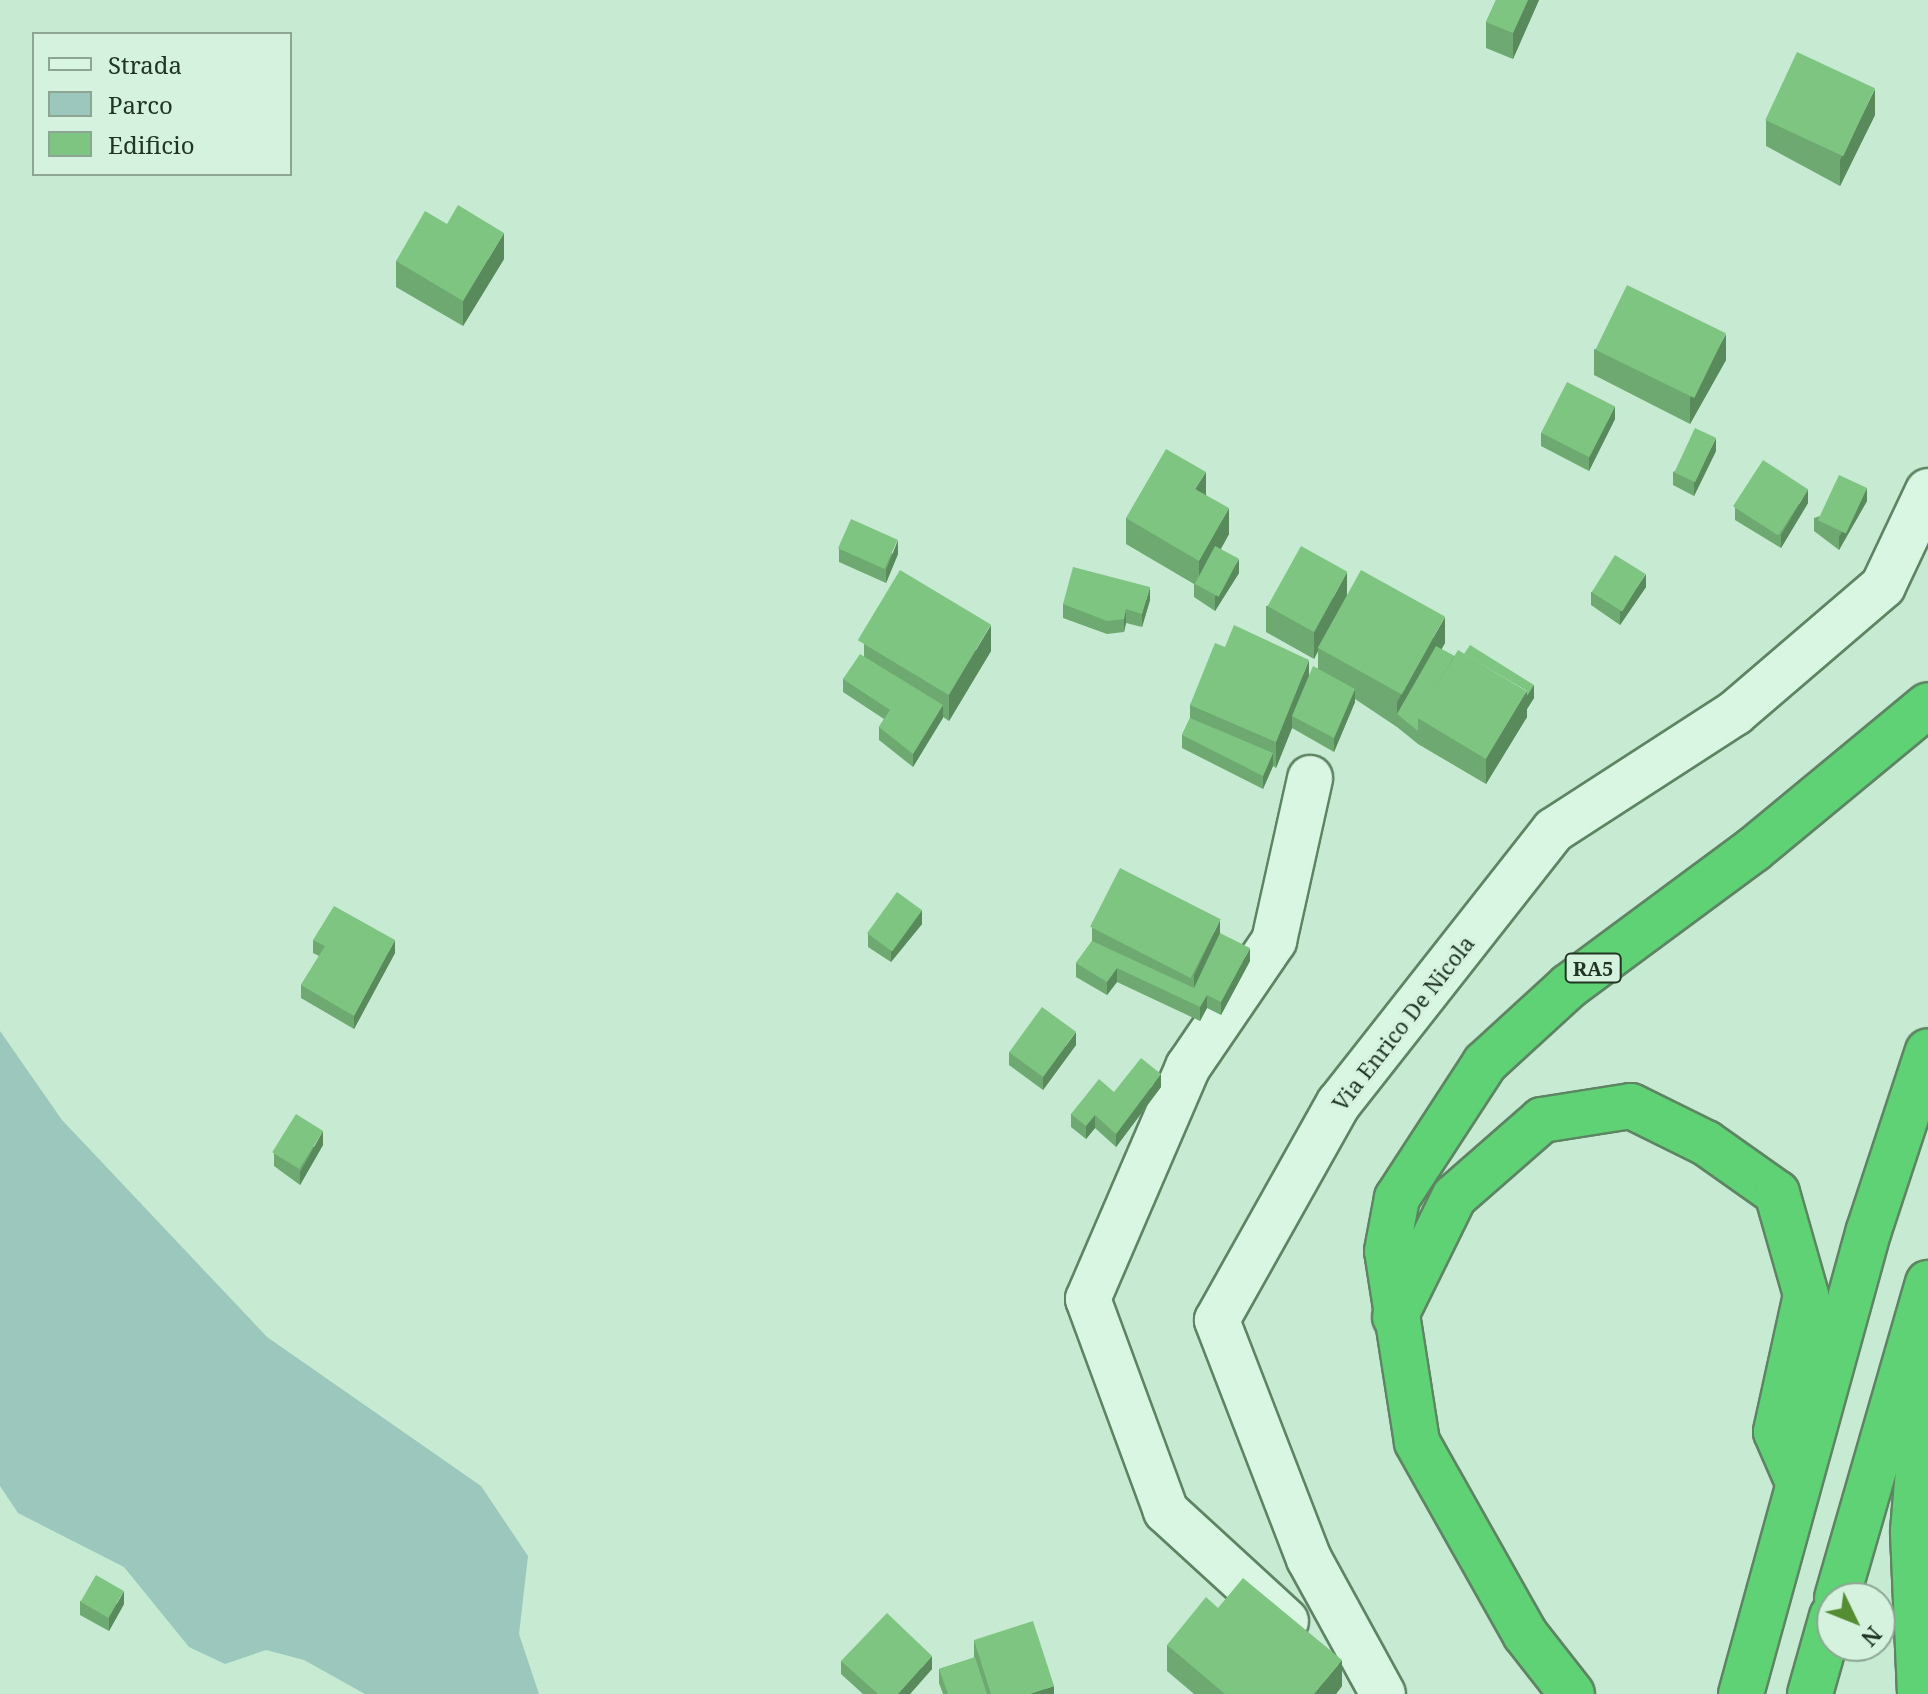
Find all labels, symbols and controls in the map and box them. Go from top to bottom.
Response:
legend [32,32,292,176]
text: Strada [108,48,182,81]
text: Parco [108,88,173,121]
text: Edificio [108,128,195,161]
street label: Via Enrico De Nicola [1327,930,1479,1116]
road number: RA5 [1563,952,1623,984]
north arrow [1816,1582,1896,1662]
text: N [1855,1620,1889,1654]

